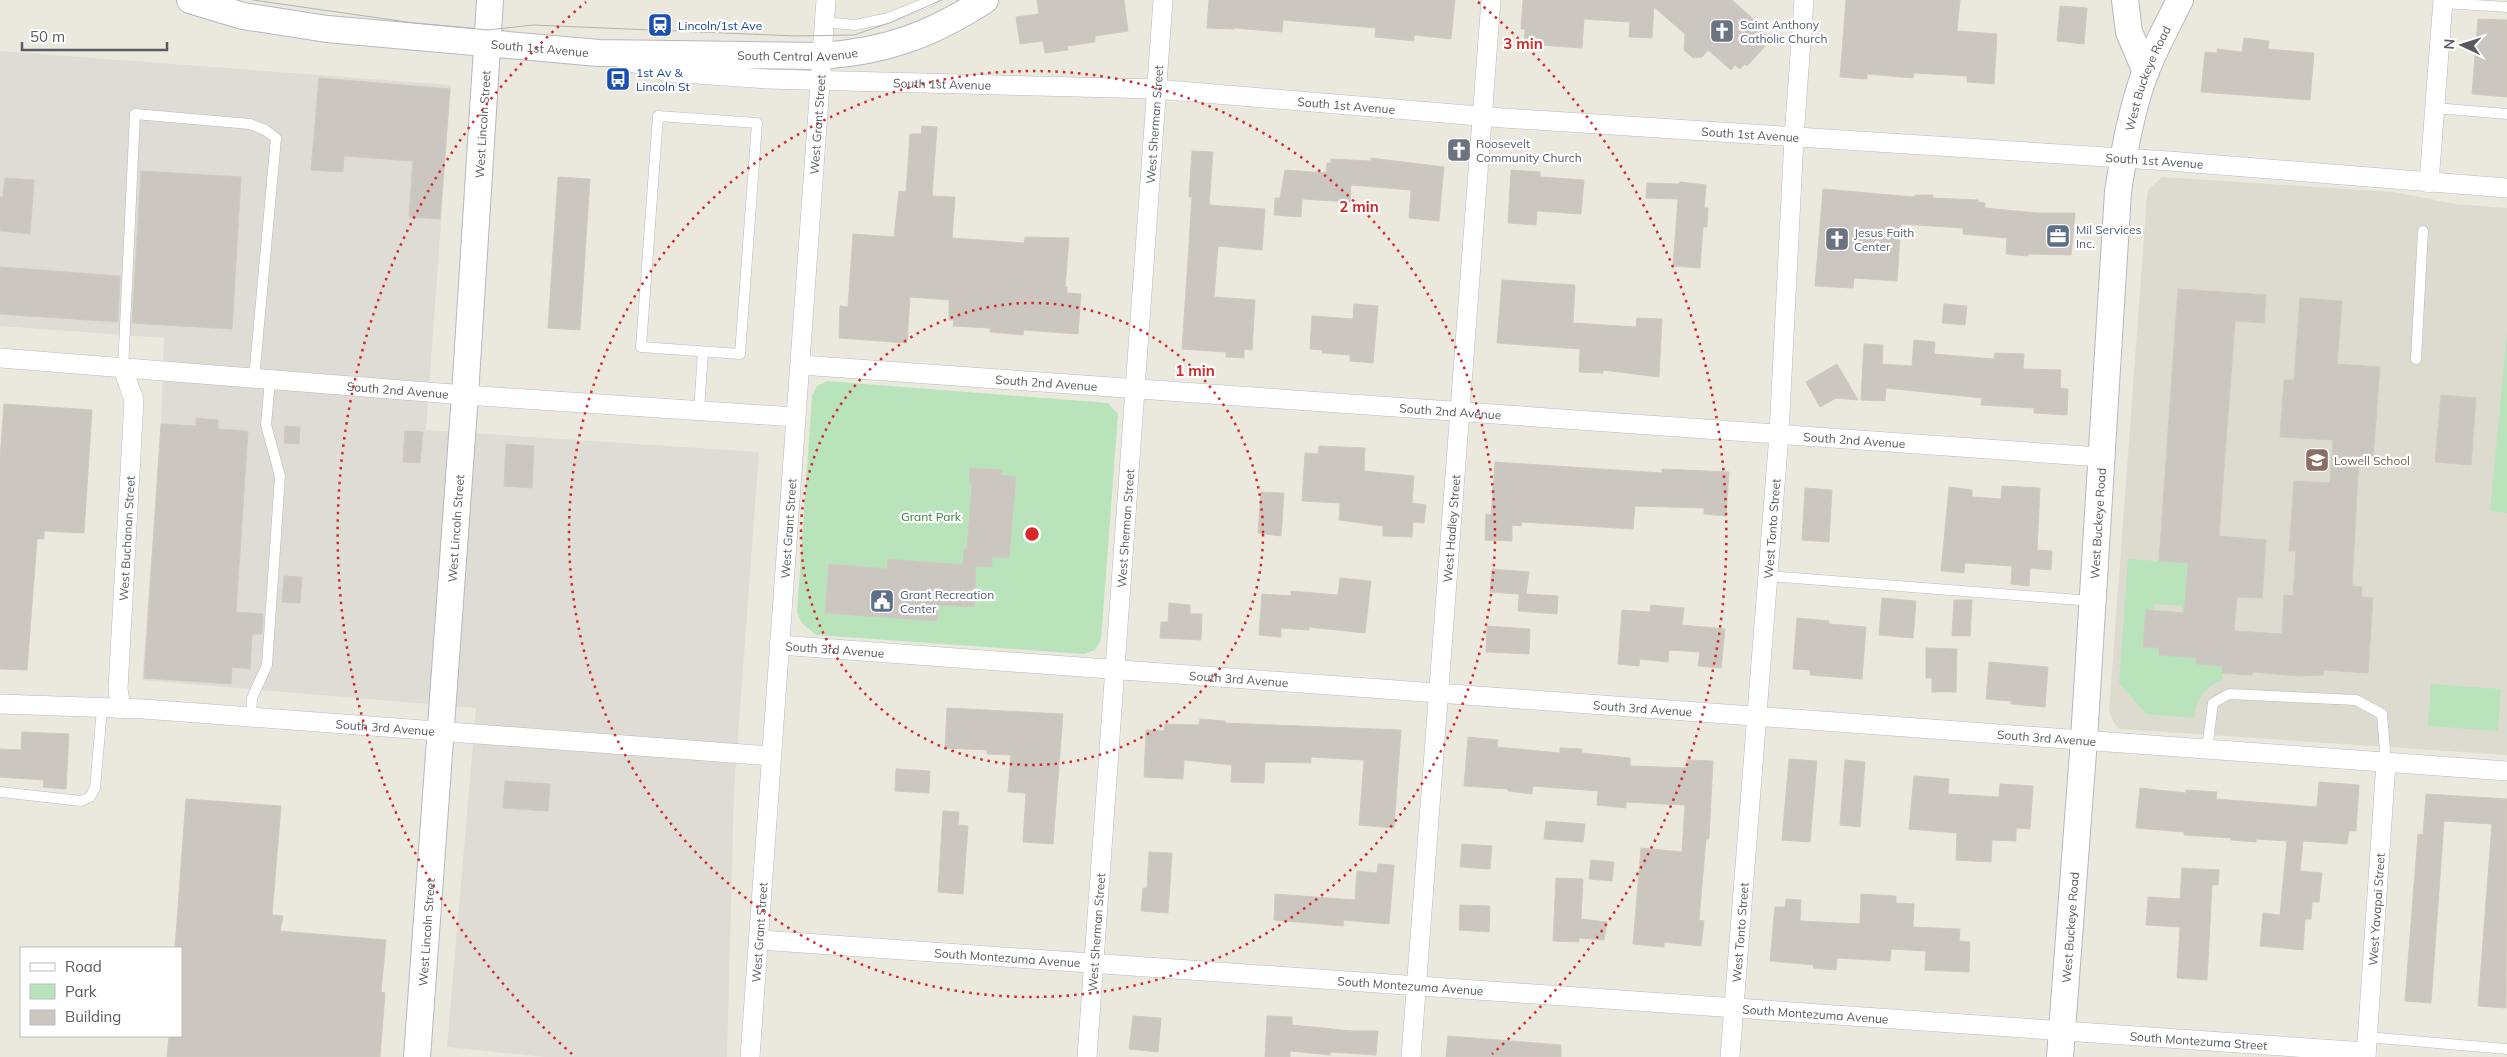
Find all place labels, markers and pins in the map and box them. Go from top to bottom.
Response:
station icon: Lincoln/1st Ave [647,12,673,38]
place label: Saint Anthony Catholic Church [1740,17,1828,46]
place label: Lincoln/1st Ave [678,18,762,33]
church icon: Saint Anthony Catholic Church [1709,18,1735,44]
place label: 1st Av & Lincoln St [636,65,690,94]
bus stop icon: 1st Av & Lincoln St [605,66,631,92]
place label: Roosevelt Community Church [1476,136,1582,165]
church icon: Roosevelt Community Church [1446,137,1472,163]
place label: Mil Services Inc. [2076,222,2141,251]
office icon: Mil Services Inc. [2045,223,2071,249]
place label: Jesus Faith Center [1854,225,1914,254]
church icon: Jesus Faith Center [1824,226,1850,252]
school or university icon: Lowell School [2304,447,2330,473]
place label: Lowell School [2334,453,2410,468]
centre of rings [1023,525,1041,543]
place label: Grant Recreation Center [900,587,994,616]
public building icon: Grant Recreation Center [869,588,895,614]

